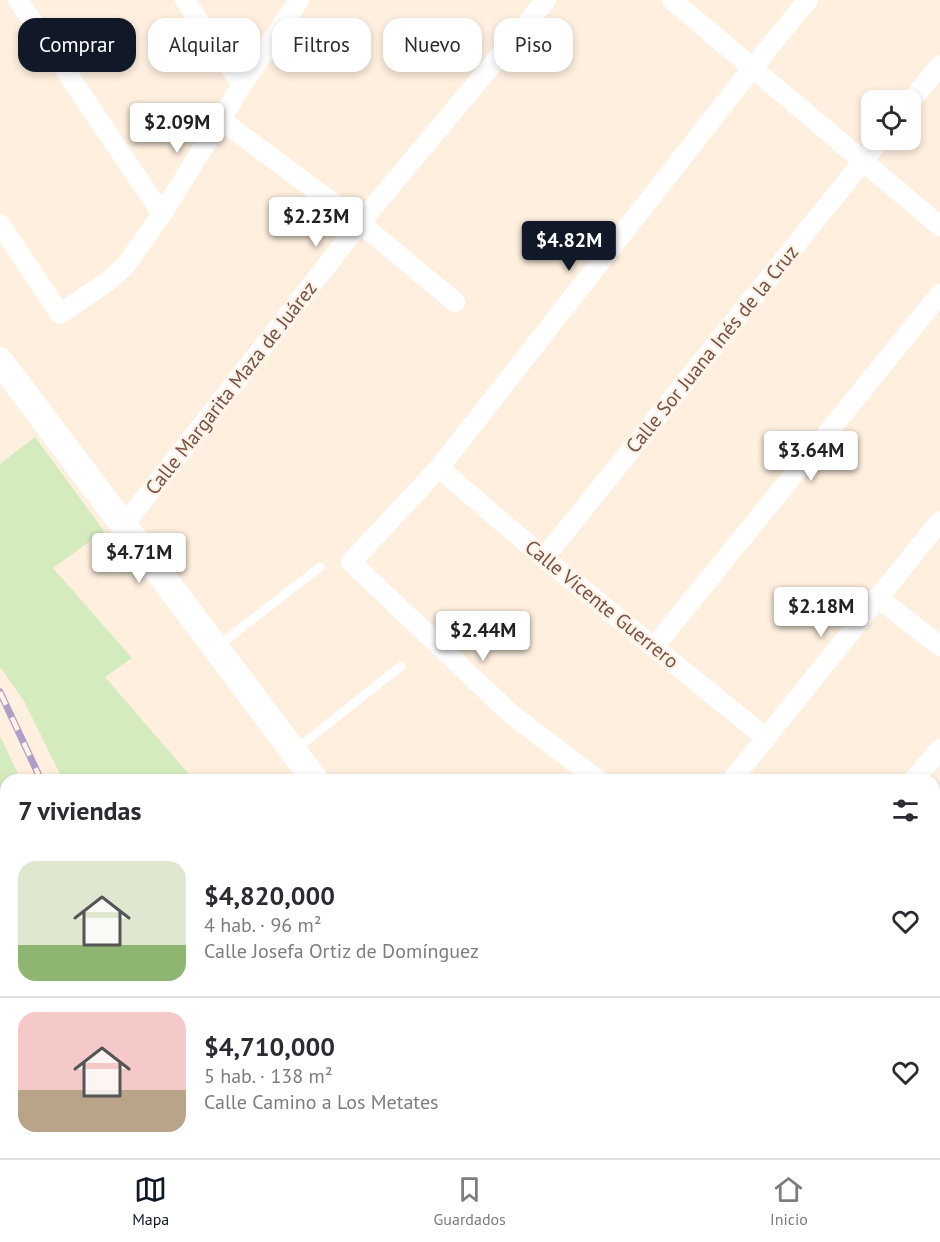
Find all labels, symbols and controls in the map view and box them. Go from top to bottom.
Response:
chip: Comprar [18,18,136,72]
chip: Alquilar [148,18,260,72]
chip: Filtros [272,18,371,72]
chip: Nuevo [383,18,482,72]
chip: Piso [494,18,573,72]
map controls [861,90,921,150]
button: locate [861,90,921,150]
pin: $2.09M [128,103,226,154]
text: $2.09M [144,109,210,135]
pin: $2.23M [267,197,365,248]
text: $2.23M [283,203,349,229]
pin: $4.82M [520,221,618,272]
text: $4.82M [536,227,602,253]
street label: Calle Sor Juana Inés de la Cruz [620,240,804,458]
street label: Calle Margarita Maza de Juárez [139,276,323,500]
pin: $3.64M [762,431,860,482]
text: $3.64M [778,437,844,463]
pin: $4.71M [90,533,188,584]
street label: Calle Vicente Guerrero [520,534,684,674]
text: $4.71M [106,539,172,565]
pin: $2.18M [772,587,870,638]
text: $2.18M [788,593,854,619]
pin: $2.44M [434,611,532,662]
text: $2.44M [450,617,516,643]
text: 7 viviendas [18,794,141,827]
icon: filters [889,794,922,827]
text: $4,820,000 [204,879,335,912]
icon: home [66,885,138,957]
icon: heart [889,905,922,938]
text: 4 hab. · 96 m² [204,912,322,938]
text: Calle Josefa Ortiz de Domínguez [204,938,479,964]
text: $4,710,000 [204,1030,335,1063]
icon: home [66,1036,138,1108]
icon: heart [889,1056,922,1089]
text: 5 hab. · 138 m² [204,1063,333,1089]
text: Calle Camino a Los Metates [204,1089,439,1115]
tab: Mapa [132,1173,169,1229]
tab: Guardados [434,1173,506,1229]
tab: Inicio [770,1173,808,1229]

